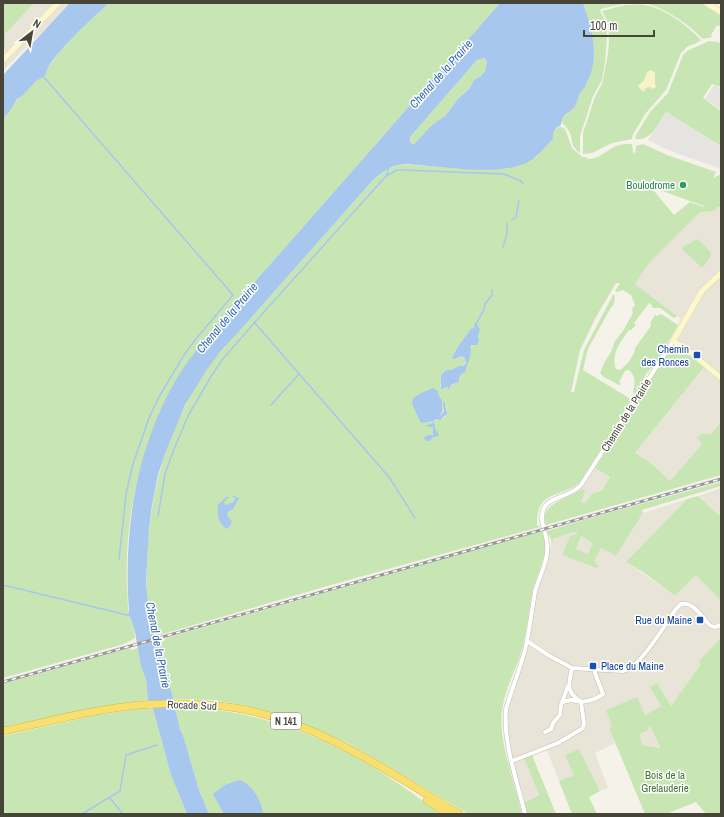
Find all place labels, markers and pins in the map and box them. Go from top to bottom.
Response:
place label: Boulodrome [626,178,675,192]
marker: Boulodrome [678,180,688,190]
place label: Chemin des Ronces [641,342,689,369]
marker: Chemin des Ronces [692,350,702,360]
place label: Rue du Maine [635,613,692,627]
marker: Rue du Maine [695,615,705,625]
place label: Place du Maine [601,659,664,673]
marker: Place du Maine [588,661,598,671]

